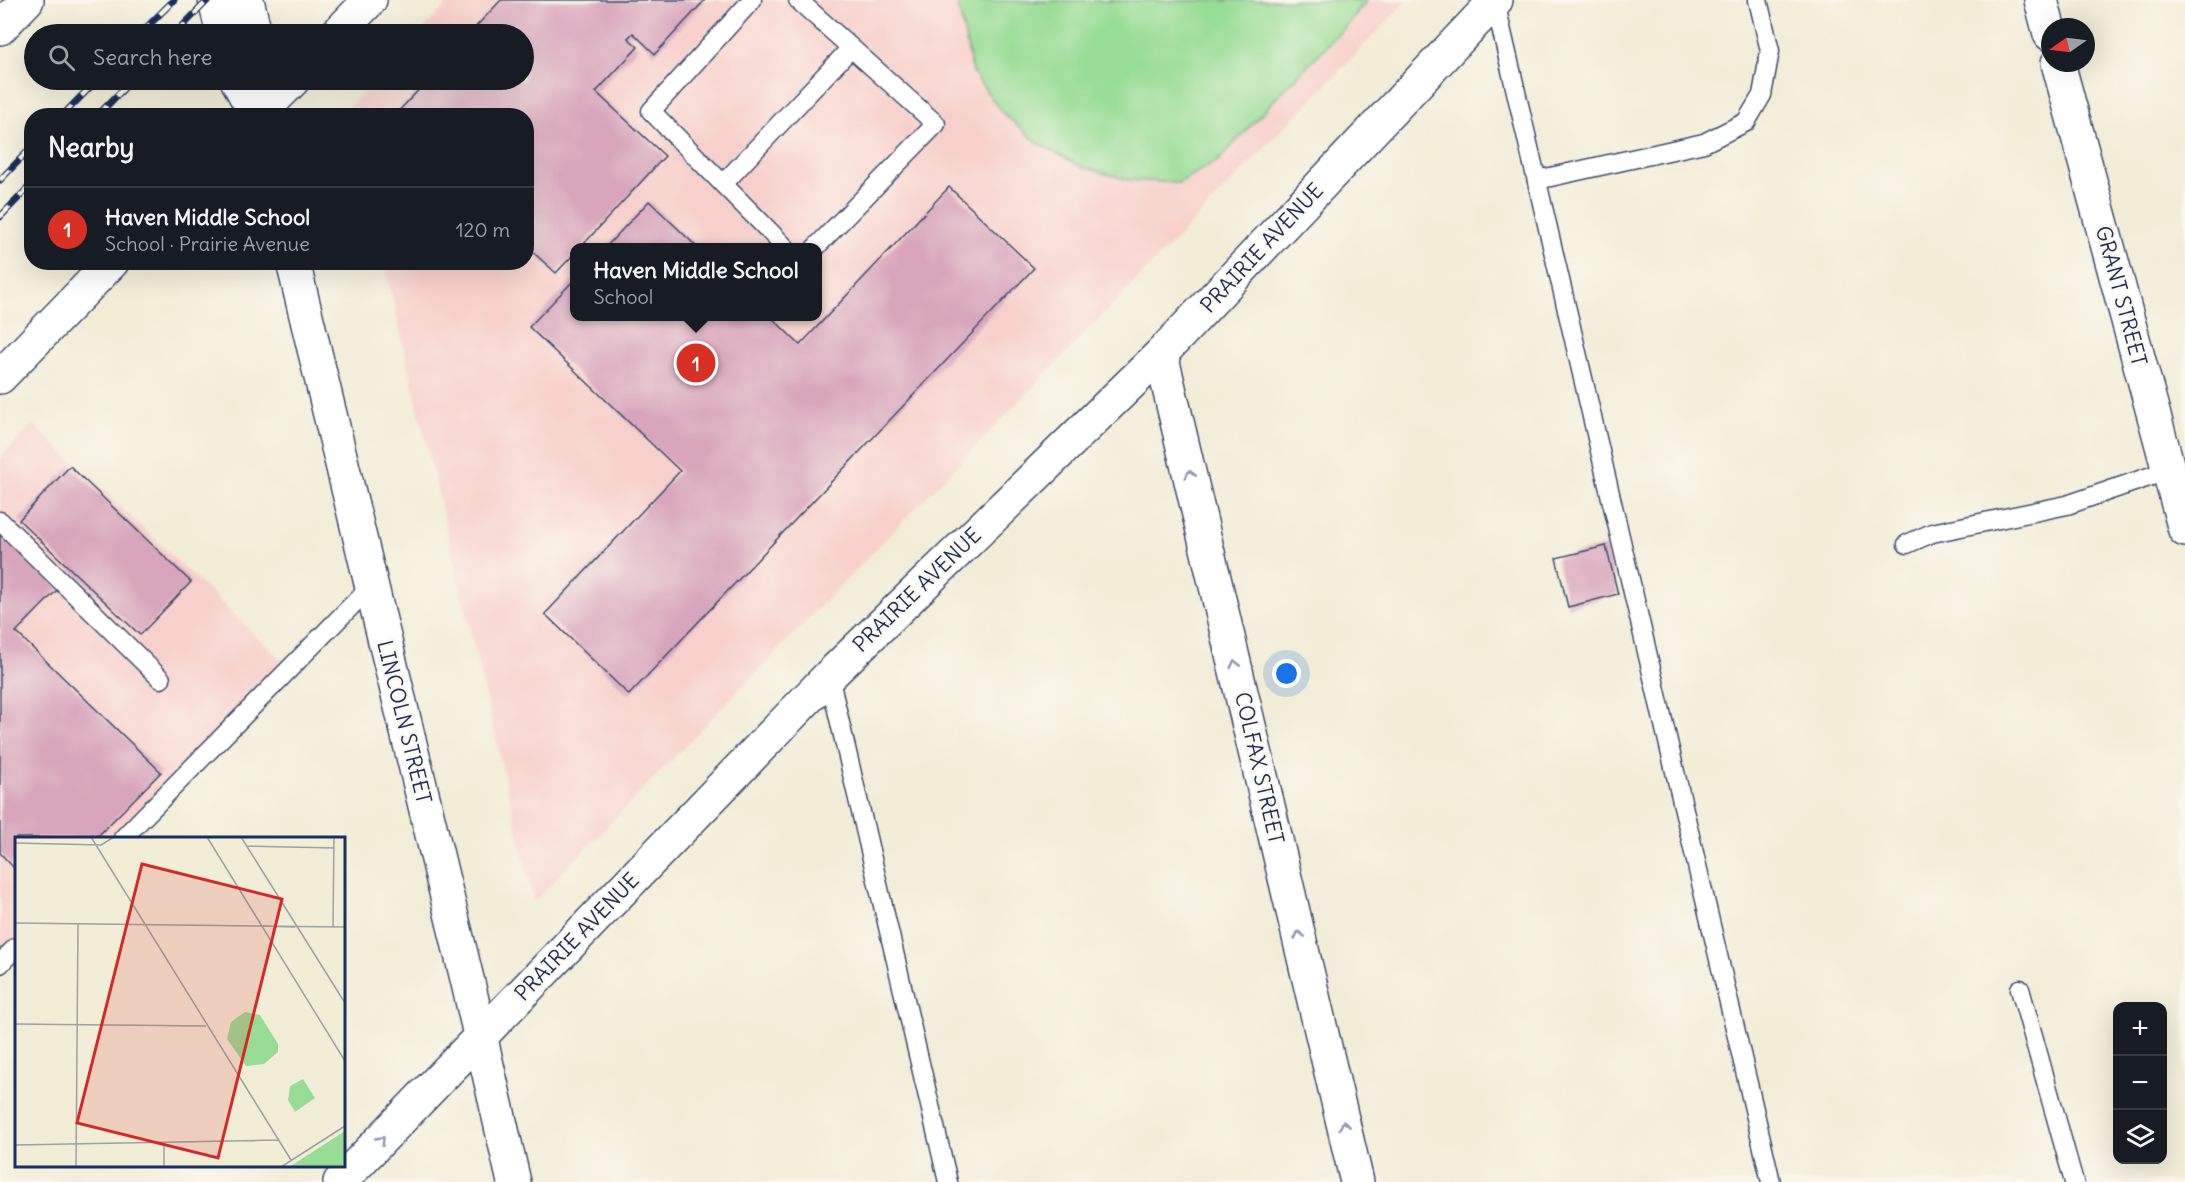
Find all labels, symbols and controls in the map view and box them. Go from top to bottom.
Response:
north arrow [2041,18,2095,72]
search box [24,24,534,90]
icon: search [45,41,78,74]
text: Search here [93,43,212,71]
text: Nearby [48,131,134,164]
street label: PRAIRIE AVENUE [1194,177,1329,318]
text: Haven Middle School [105,203,310,231]
text: 1 [64,217,71,242]
text: 120 m [456,217,510,242]
street label: GRANT STREET [2090,223,2153,369]
text: School · Prairie Avenue [105,231,310,256]
popup [570,243,822,321]
text: Haven Middle School [593,256,799,284]
text: School [593,284,653,309]
pin: 1 [676,340,716,386]
one-way arrow [1184,469,1197,479]
street label: PRAIRIE AVENUE [847,522,986,658]
street label: LINCOLN STREET [371,637,438,806]
one-way arrow [1229,659,1242,669]
your location [1272,659,1301,688]
street label: COLFAX STREET [1229,689,1290,847]
inset map [15,837,345,1167]
street label: PRAIRIE AVENUE [509,867,645,1006]
one-way arrow [1293,931,1306,941]
map controls [2113,1002,2167,1164]
button: + [2113,1002,2167,1056]
button: − [2113,1056,2167,1110]
button: layers [2113,1110,2167,1164]
one-way arrow [1338,1120,1351,1130]
one-way arrow [374,1137,385,1147]

